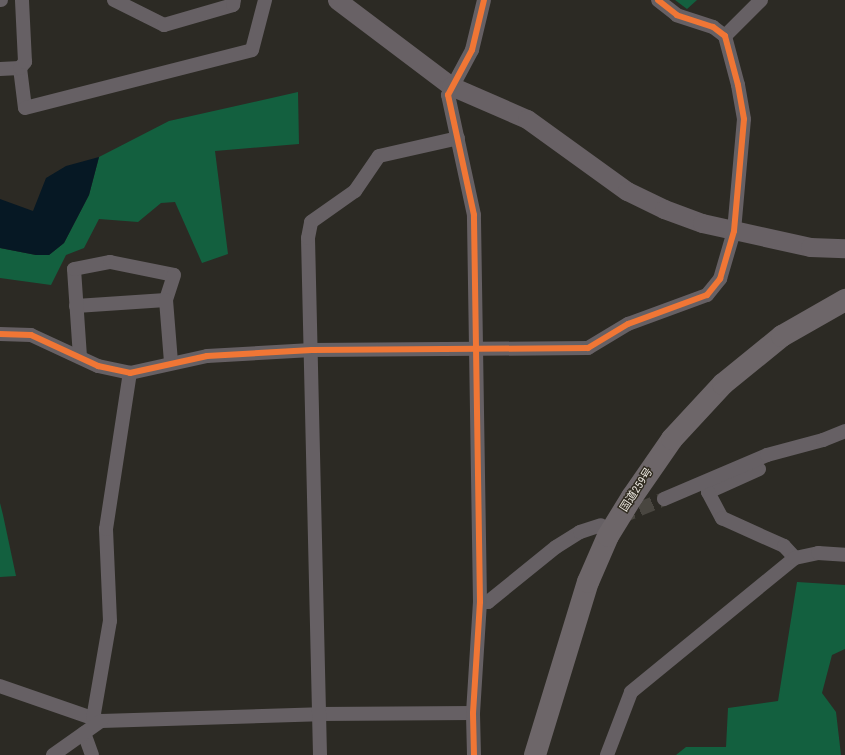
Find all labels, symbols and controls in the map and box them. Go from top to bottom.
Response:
street label: 国道259号 [618,466,656,514]

